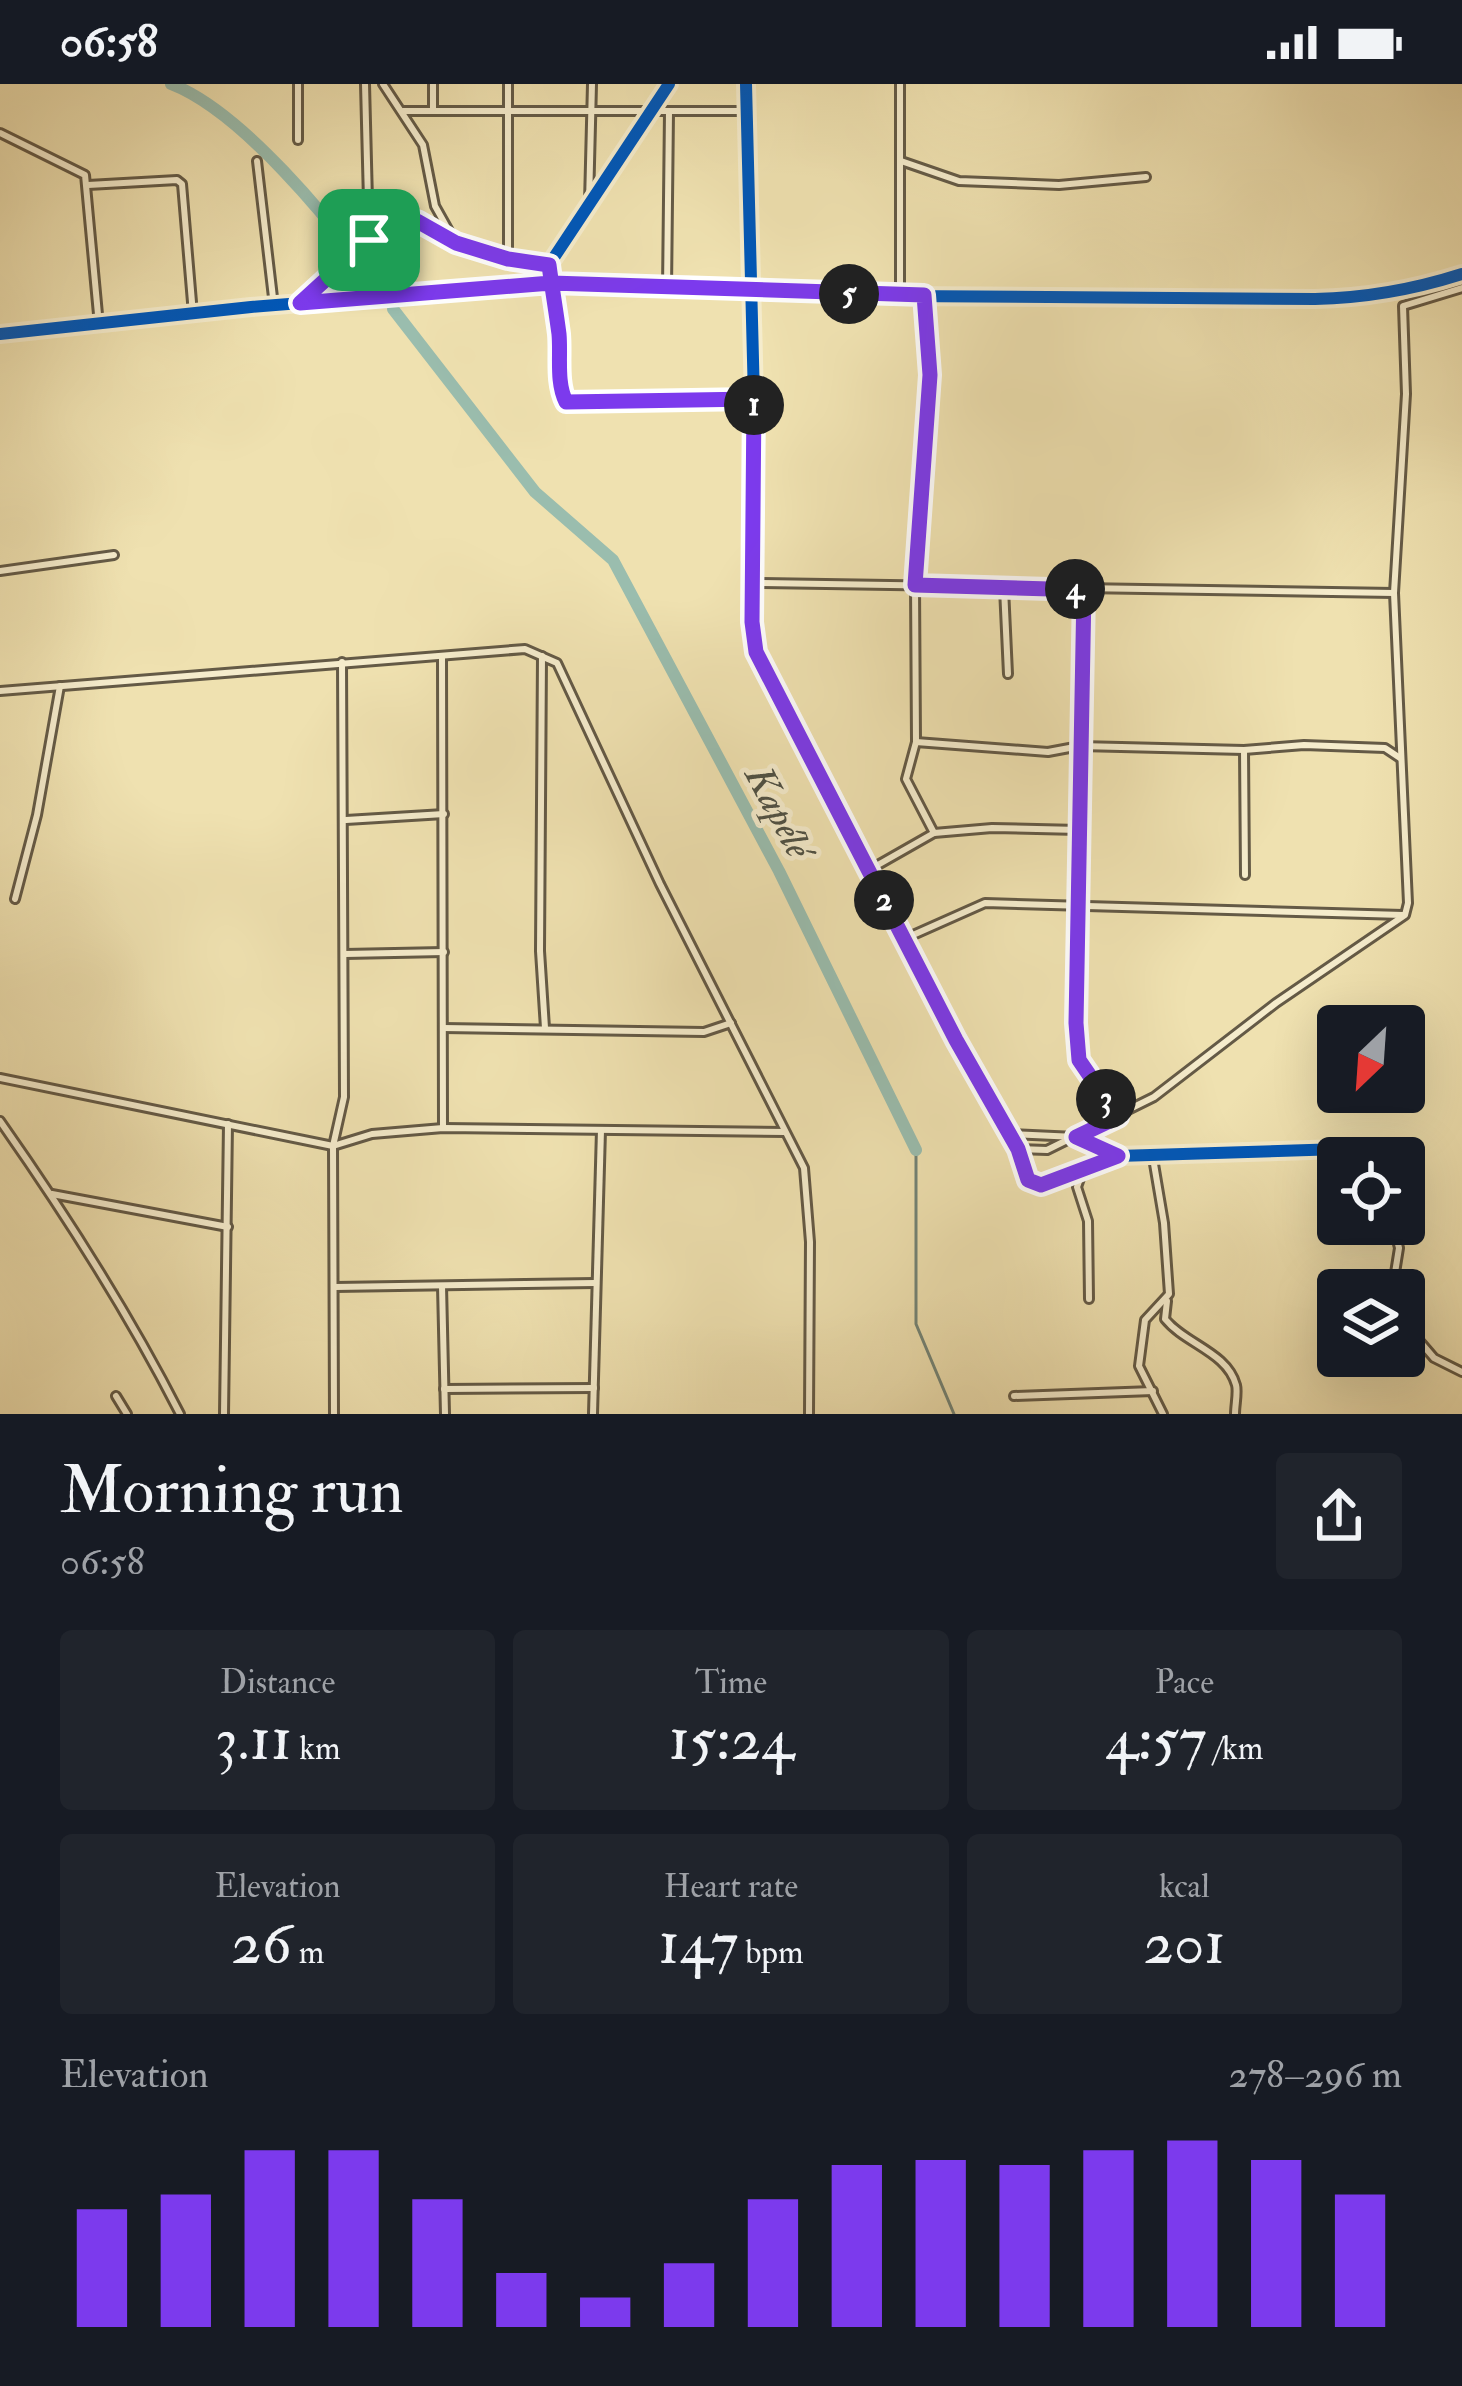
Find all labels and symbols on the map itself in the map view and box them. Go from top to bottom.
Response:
pin [318,189,420,291]
pin: 5 [819,264,879,324]
pin: 1 [724,375,784,435]
pin: 4 [1045,559,1105,619]
water label: Kapélé [733,755,826,872]
pin: 2 [854,870,914,930]
north arrow [1317,1005,1425,1113]
pin: 3 [1076,1069,1136,1129]

